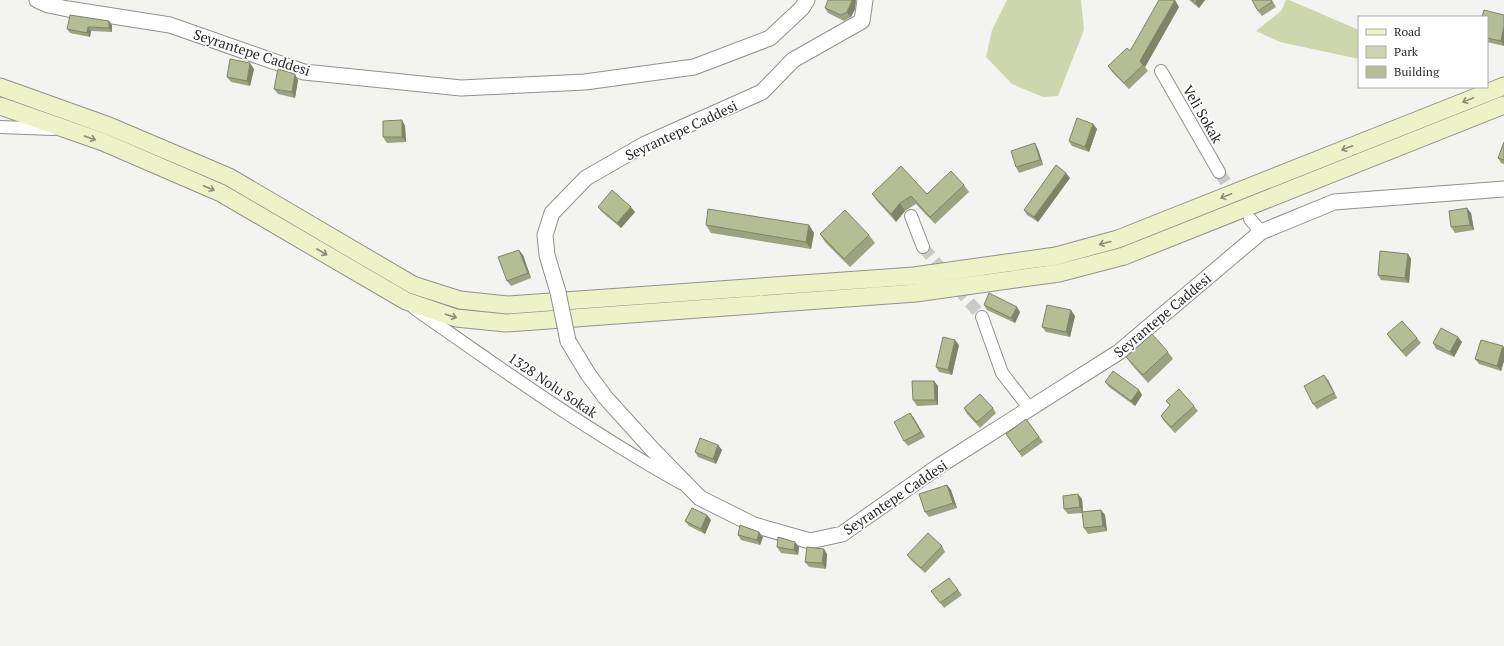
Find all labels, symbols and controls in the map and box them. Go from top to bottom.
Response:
legend [1358,16,1488,88]
street label: Seyrantepe Caddesi [191,24,313,80]
text: Road [1394,24,1421,39]
text: Park [1394,44,1419,59]
text: Building [1394,64,1440,79]
street label: Veli Sokak [1179,82,1228,147]
street label: Seyrantepe Caddesi [622,96,740,164]
one-way arrow [1462,97,1474,105]
one-way arrow [83,134,95,142]
one-way arrow [1341,145,1353,153]
one-way arrow [203,185,215,192]
one-way arrow [1221,193,1233,201]
one-way arrow [1098,239,1111,247]
one-way arrow [316,249,328,257]
street label: Seyrantepe Caddesi [1109,269,1215,361]
one-way arrow [444,313,457,320]
street label: 1328 Nolu Sokak [505,348,602,422]
street label: Seyrantepe Caddesi [839,455,951,539]

